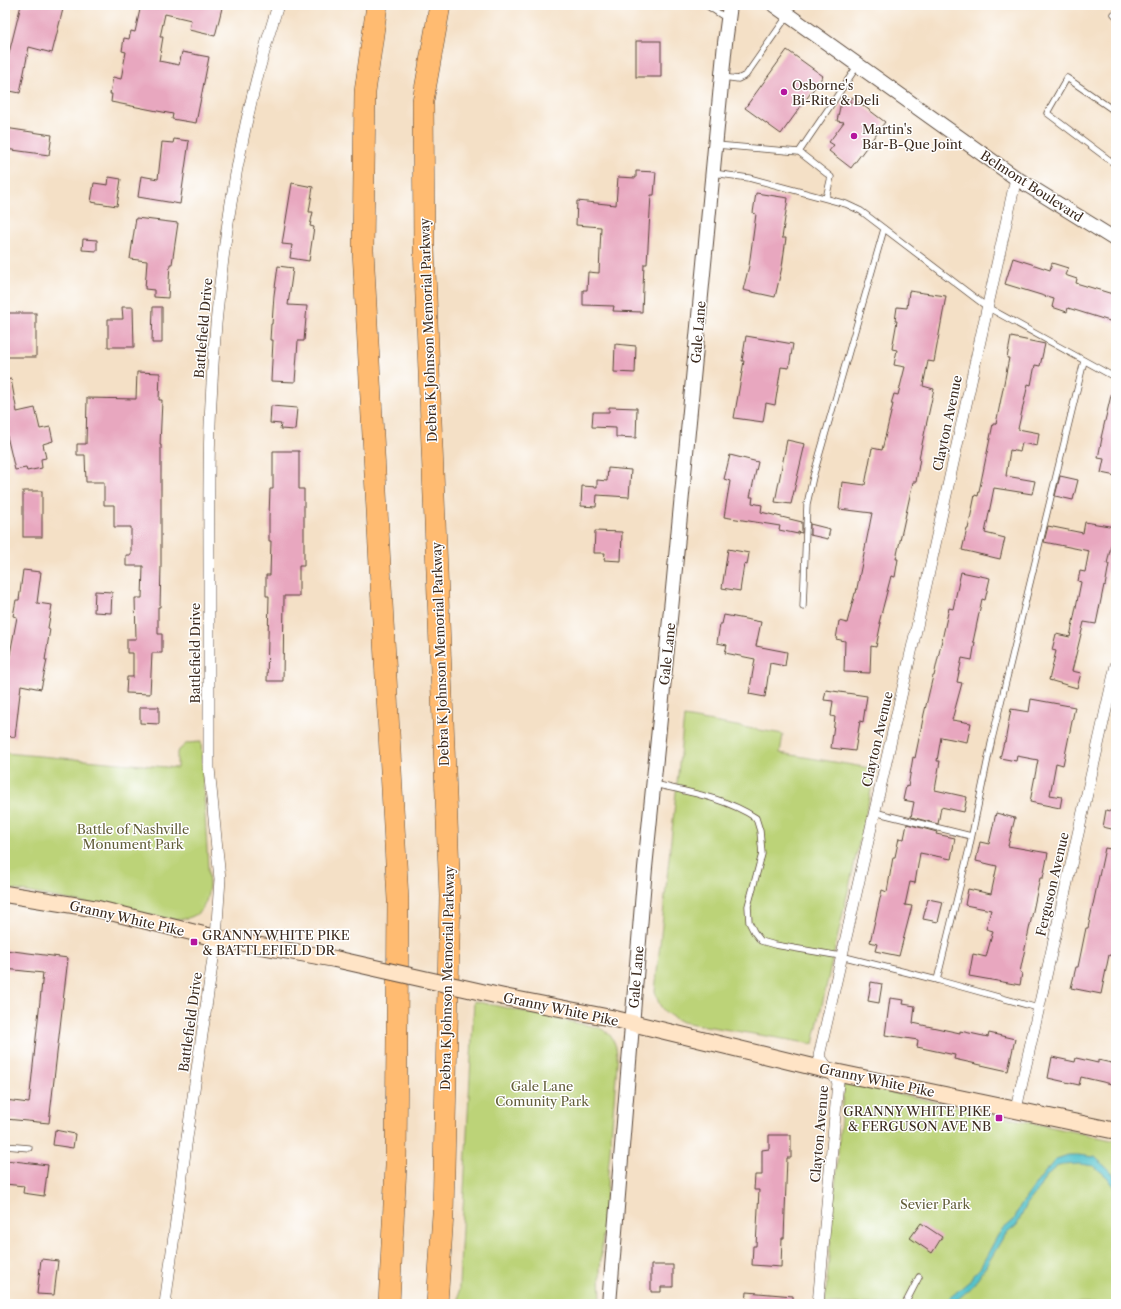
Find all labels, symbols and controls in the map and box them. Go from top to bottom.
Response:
place label: Osborne's Bi-Rite & Deli [792,77,879,108]
marker: Osborne's Bi-Rite & Deli [779,87,789,97]
place label: Martin's Bar-B-Que Joint [862,121,963,152]
marker: Martin's Bar-B-Que Joint [849,131,859,141]
street label: Belmont Boulevard [978,147,1086,225]
street label: Debra K Johnson Memorial Parkway [416,217,440,442]
street label: Battlefield Drive [191,277,215,379]
street label: Gale Lane [687,300,709,364]
street label: Clayton Avenue [929,374,965,472]
street label: Debra K Johnson Memorial Parkway [428,541,452,766]
street label: Battlefield Drive [187,603,203,703]
street label: Gale Lane [656,622,678,686]
street label: Clayton Avenue [858,690,896,788]
park label: Battle of Nashville Monument Park [77,821,189,852]
street label: Ferguson Avenue [1032,830,1072,938]
street label: Debra K Johnson Memorial Parkway [437,865,457,1090]
street label: Granny White Pike [68,897,186,939]
place label: GRANNY WHITE PIKE & BATTLEFIELD DR [202,927,350,958]
marker: GRANNY WHITE PIKE & BATTLEFIELD DR [189,937,199,947]
street label: Gale Lane [625,945,647,1009]
street label: Battlefield Drive [175,971,205,1073]
street label: Granny White Pike [502,989,620,1029]
street label: Granny White Pike [818,1060,936,1100]
park label: Gale Lane Comunity Park [495,1078,589,1109]
street label: Clayton Avenue [807,1085,831,1183]
place label: GRANNY WHITE PIKE & FERGUSON AVE NB [843,1103,991,1134]
marker: GRANNY WHITE PIKE & FERGUSON AVE NB [994,1113,1004,1123]
park label: Sevier Park [900,1196,970,1212]

